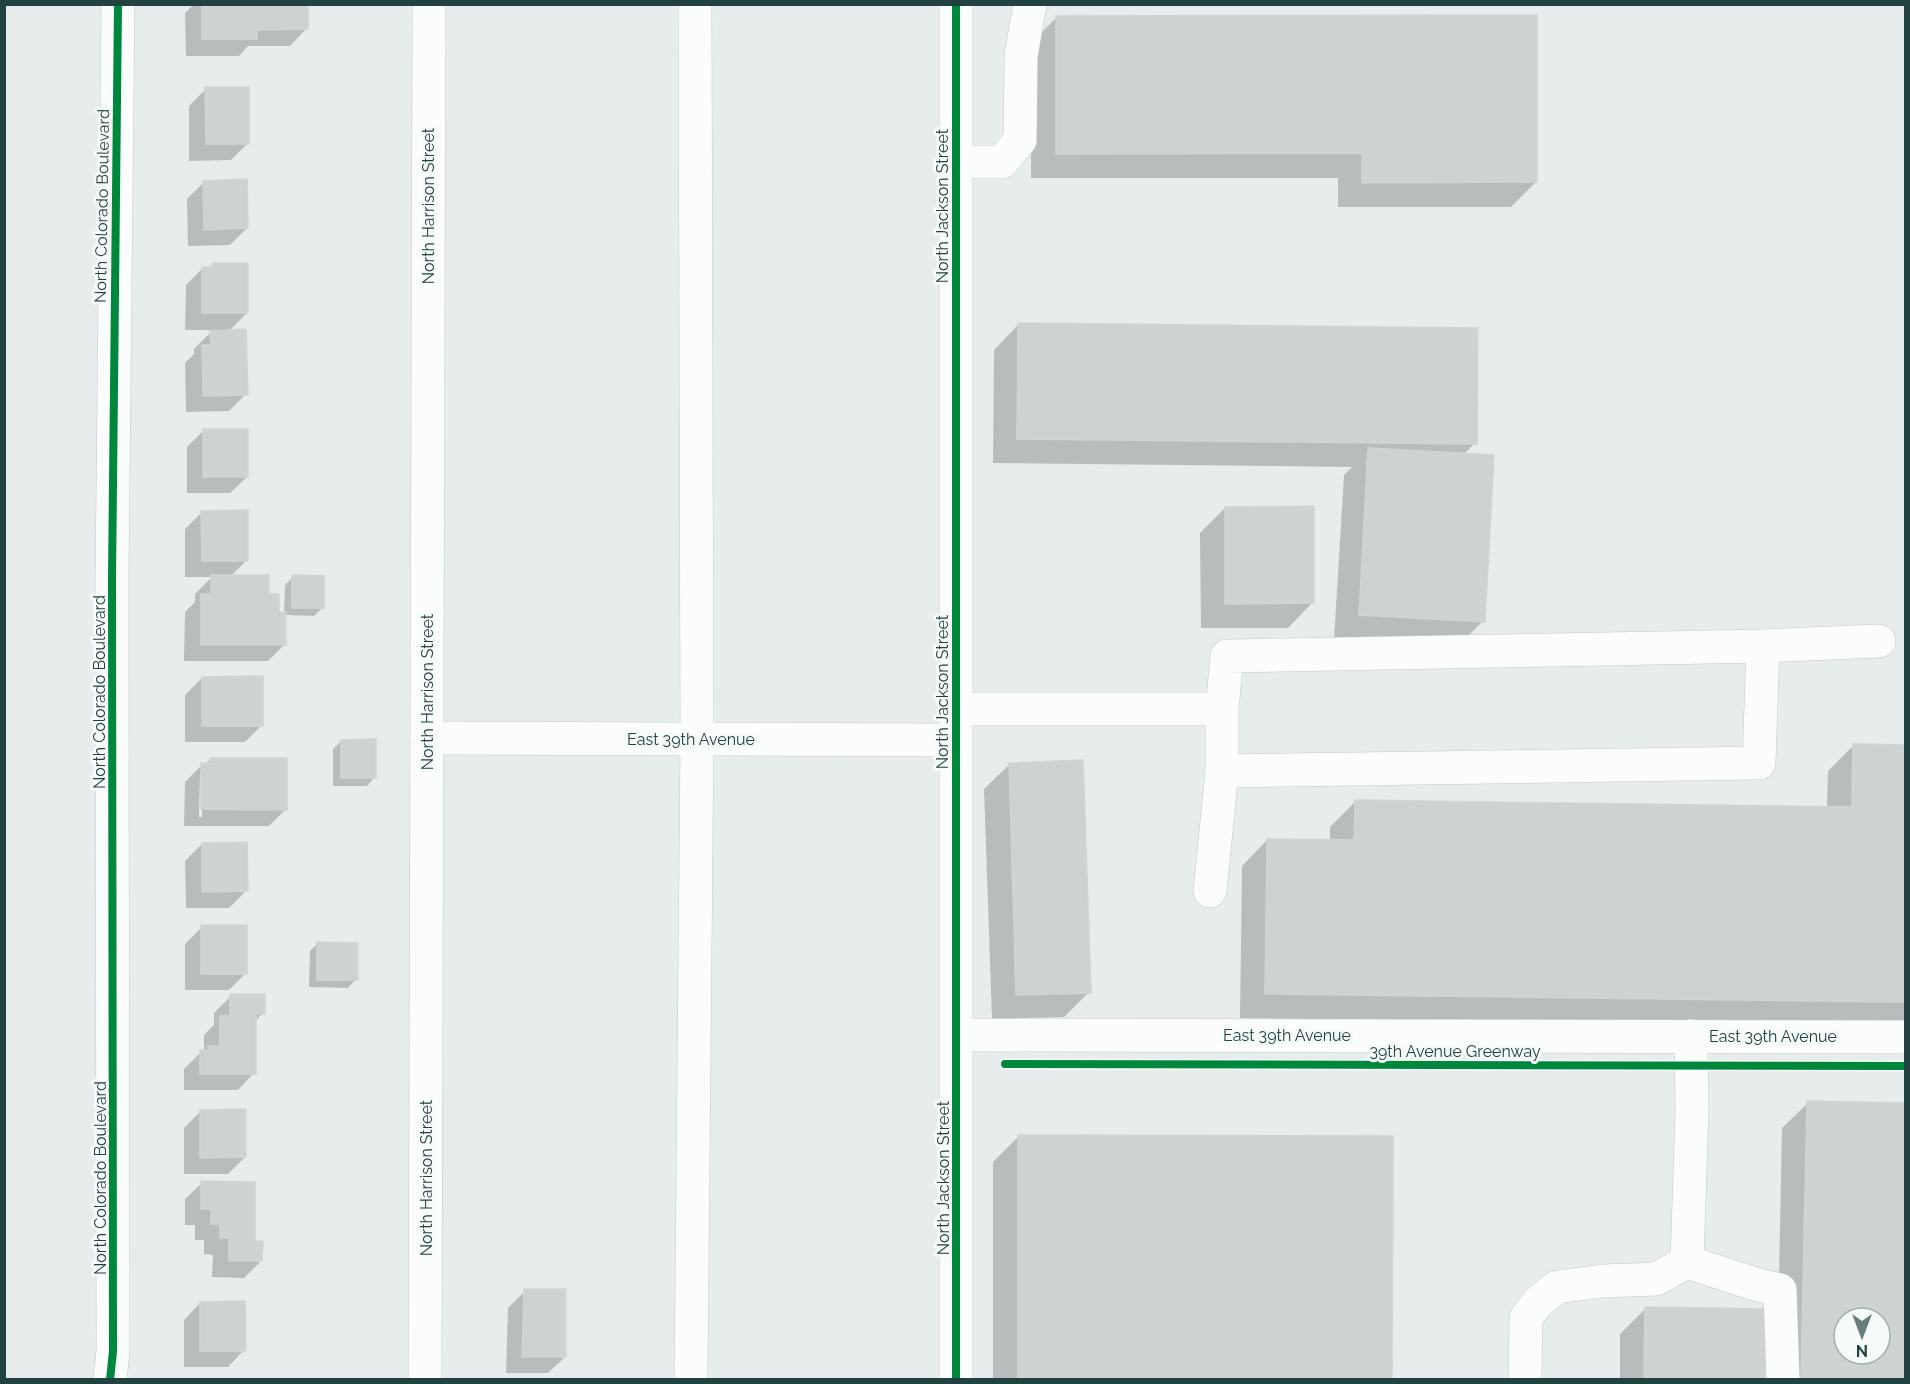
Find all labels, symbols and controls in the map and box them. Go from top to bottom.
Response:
street label: North Colorado Boulevard [91,109,113,303]
street label: North Harrison Street [419,127,438,284]
street label: North Jackson Street [933,128,952,283]
street label: North Colorado Boulevard [90,595,109,789]
street label: North Harrison Street [418,613,437,770]
street label: North Jackson Street [933,614,952,769]
street label: East 39th Avenue [627,730,755,749]
street label: East 39th Avenue [1223,1026,1351,1045]
street label: East 39th Avenue [1709,1027,1837,1046]
street label: 39th Avenue Greenway [1369,1042,1541,1061]
street label: North Colorado Boulevard [91,1081,110,1275]
street label: North Harrison Street [417,1099,436,1256]
street label: North Jackson Street [934,1100,953,1255]
north arrow [1832,1306,1892,1366]
text: N [1856,1341,1868,1360]

